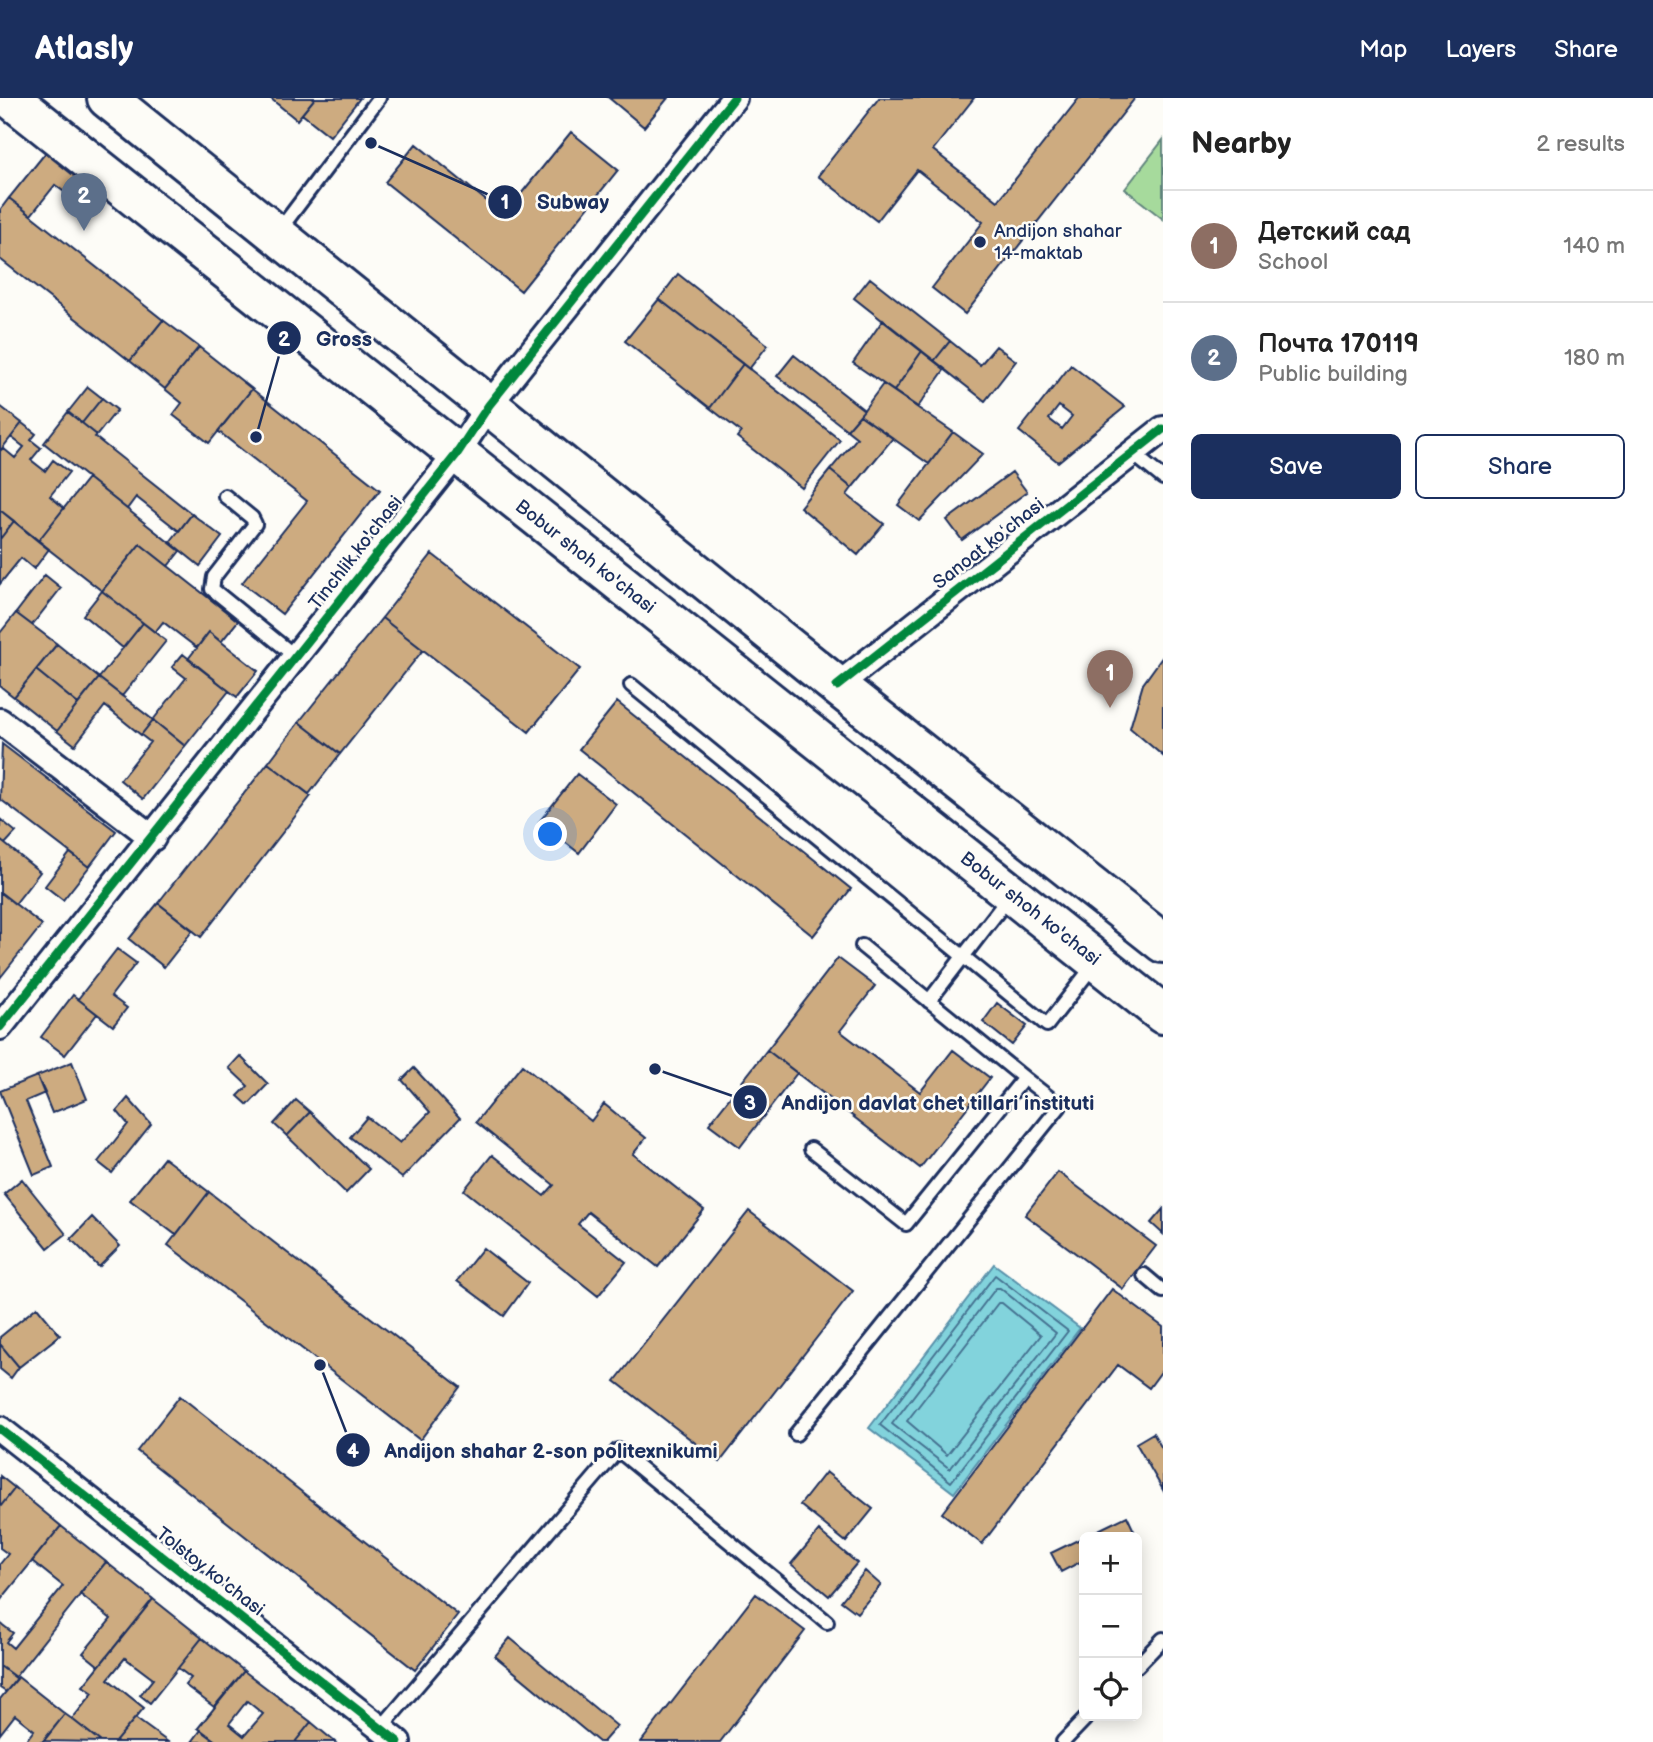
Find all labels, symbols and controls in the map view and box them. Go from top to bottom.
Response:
text: Atlasly [35,29,133,69]
text: Map [1359,35,1407,64]
text: Layers [1445,35,1516,64]
text: Share [1554,35,1618,64]
text: Nearby [1191,126,1291,162]
text: 2 results [1536,130,1625,158]
pin: 2 [61,173,107,231]
callout: Subway [488,181,623,223]
text: 1 [501,190,509,215]
text: Subway [537,190,609,215]
text: Детский сад [1258,217,1410,248]
place label: Andijon shahar 14-maktab [994,220,1123,265]
text: 1 [1209,232,1219,260]
text: 140 m [1563,232,1625,260]
marker: Andijon shahar 14-maktab [972,234,988,250]
text: School [1258,248,1328,276]
callout: Gross [267,317,386,359]
text: 2 [278,327,291,352]
text: Gross [316,327,372,352]
text: Почта 170119 [1258,329,1419,360]
text: 2 [1207,344,1221,372]
text: 180 m [1564,344,1625,372]
text: Public building [1258,360,1408,388]
button: Save [1191,434,1401,499]
button: Share [1415,434,1625,499]
street label: Tinchlik ko'chasi [304,491,408,615]
street label: Sanoat koʻchasi [929,493,1049,595]
street label: Bobur shoh ko'chasi [510,495,660,619]
pin: 1 [1087,650,1133,708]
your location [533,817,567,851]
street label: Bobur shoh ko'chasi [955,847,1105,971]
callout: Andijon davlat chet tillari instituti [732,1081,1108,1123]
text: 3 [744,1091,756,1116]
text: Andijon davlat chet tillari instituti [781,1091,1094,1116]
callout: Andijon shahar 2-son politexnikumi [335,1429,732,1471]
text: 4 [347,1439,360,1464]
text: Andijon shahar 2-son politexnikumi [383,1439,718,1464]
street label: Tolstoy ko'chasi [151,1523,269,1621]
map controls [1079,1532,1142,1721]
button: + [1079,1532,1142,1595]
button: − [1079,1595,1142,1658]
button: locate [1079,1658,1142,1721]

